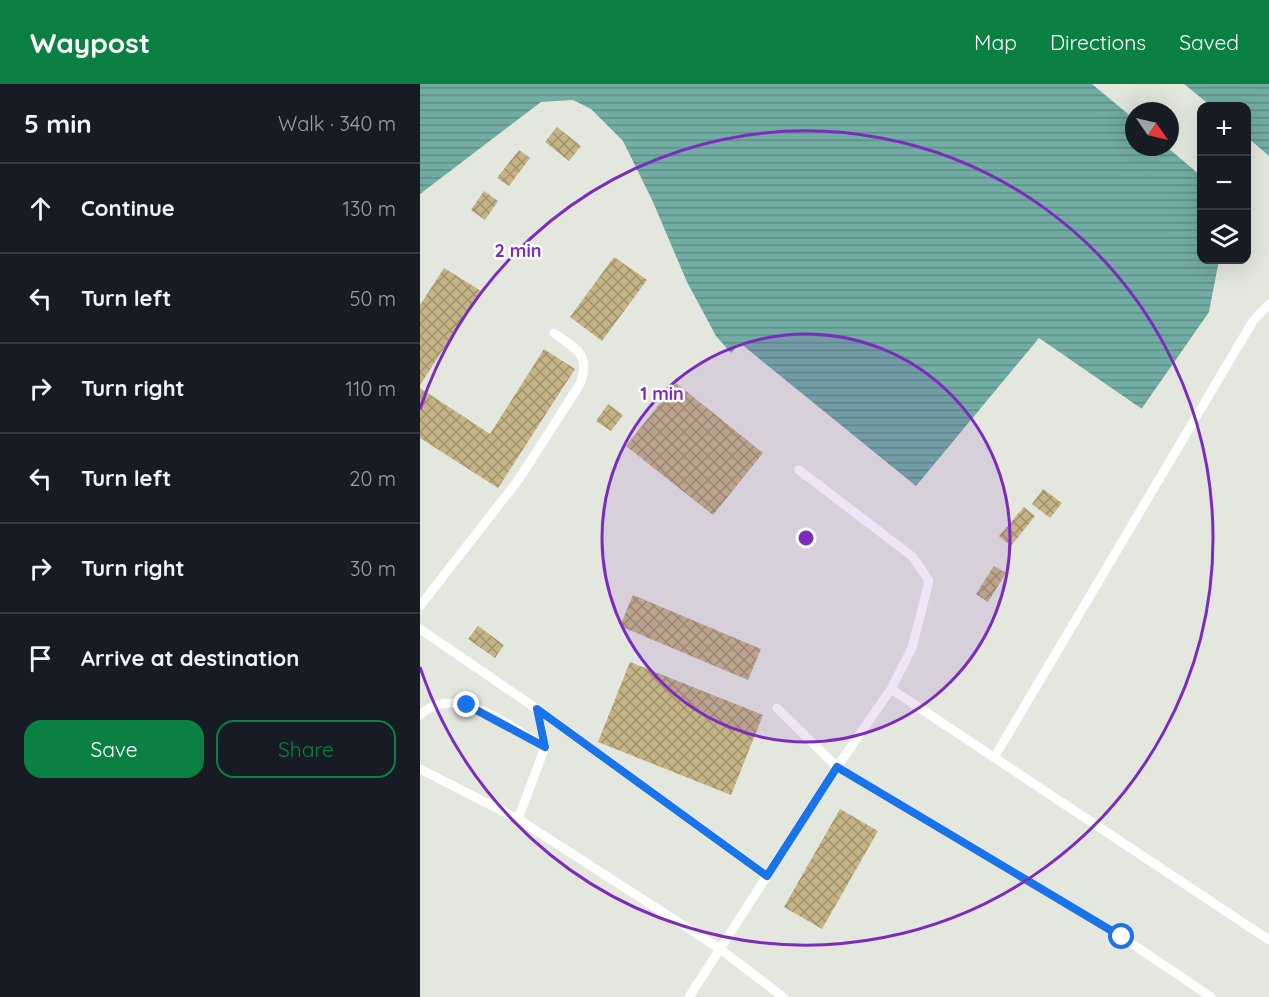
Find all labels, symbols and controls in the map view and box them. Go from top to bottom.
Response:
text: Waypost [30,25,150,60]
text: Map [974,29,1017,55]
text: Directions [1050,29,1146,55]
text: Saved [1179,29,1239,55]
north arrow [1125,102,1179,156]
map controls [1197,102,1251,264]
button: + [1197,102,1251,156]
text: 5 min [24,107,92,140]
text: Walk · 340 m [278,111,396,136]
button: − [1197,156,1251,210]
icon: ahead [24,192,57,225]
text: Continue [81,194,175,222]
text: 130 m [343,196,396,221]
button: layers [1197,210,1251,264]
text: 2 min [495,239,541,262]
icon: left [24,282,57,315]
text: Turn left [81,284,171,312]
text: 50 m [350,286,396,311]
icon: right [24,372,57,405]
text: Turn right [81,374,185,402]
text: 110 m [346,376,396,401]
text: 1 min [640,382,684,405]
icon: left [24,462,57,495]
text: Turn left [81,464,171,492]
text: 20 m [349,466,396,491]
centre of rings [796,528,816,548]
icon: right [24,552,57,585]
text: Turn right [81,554,185,582]
text: 30 m [350,556,396,581]
icon: arrive [24,642,57,675]
text: Arrive at destination [81,644,299,672]
route end [453,691,479,717]
button: Save [24,720,204,778]
button: Share [216,720,396,778]
route start [1108,923,1134,949]

